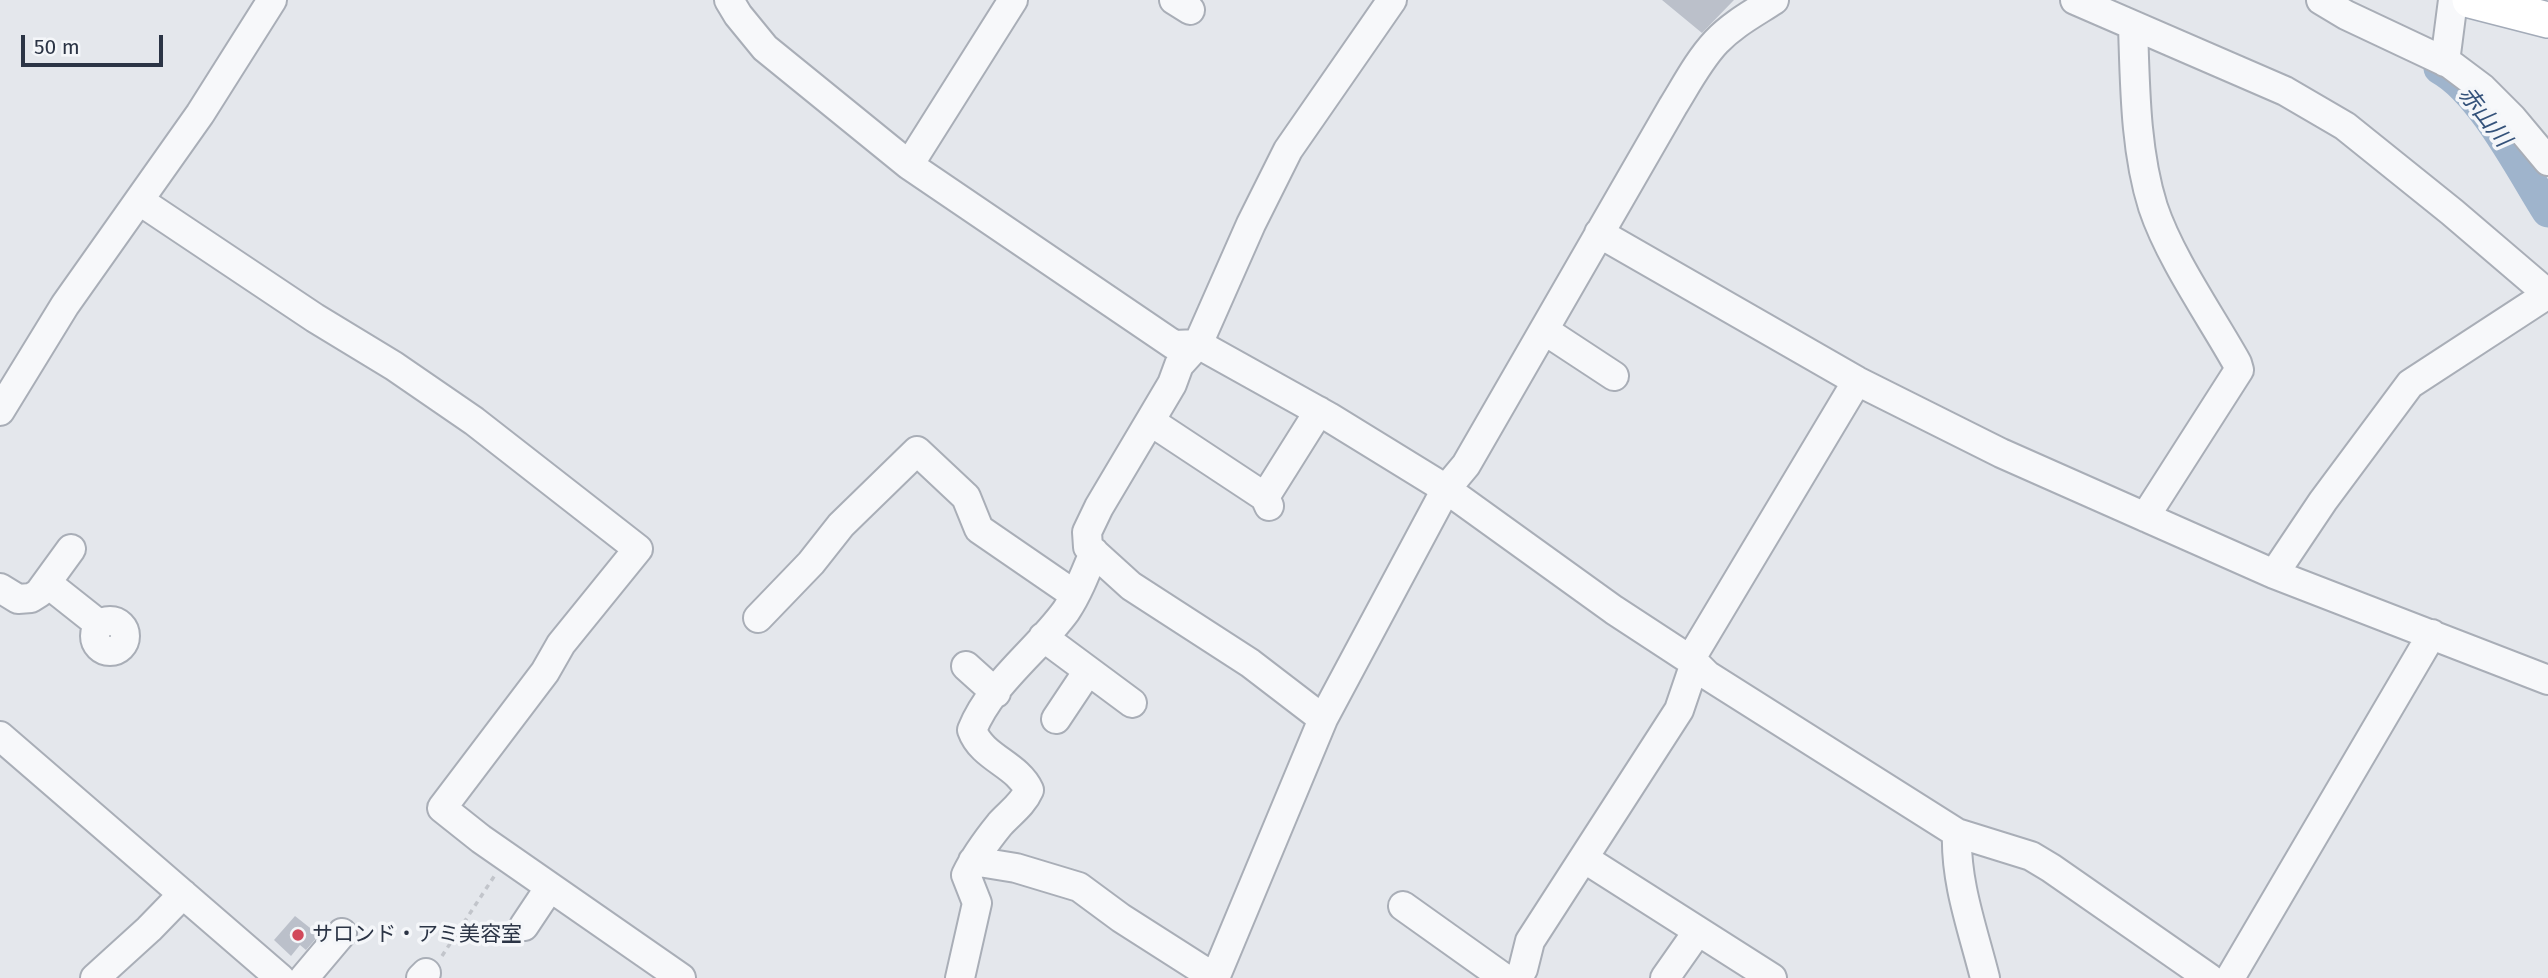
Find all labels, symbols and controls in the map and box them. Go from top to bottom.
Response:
scale bar [24,21,166,65]
text: 50 m [34,34,80,60]
water label: 赤山川 [2452,81,2516,153]
place label: サロンド・アミ美容室 [312,922,522,948]
marker: サロンド・アミ美容室 [290,927,306,943]

